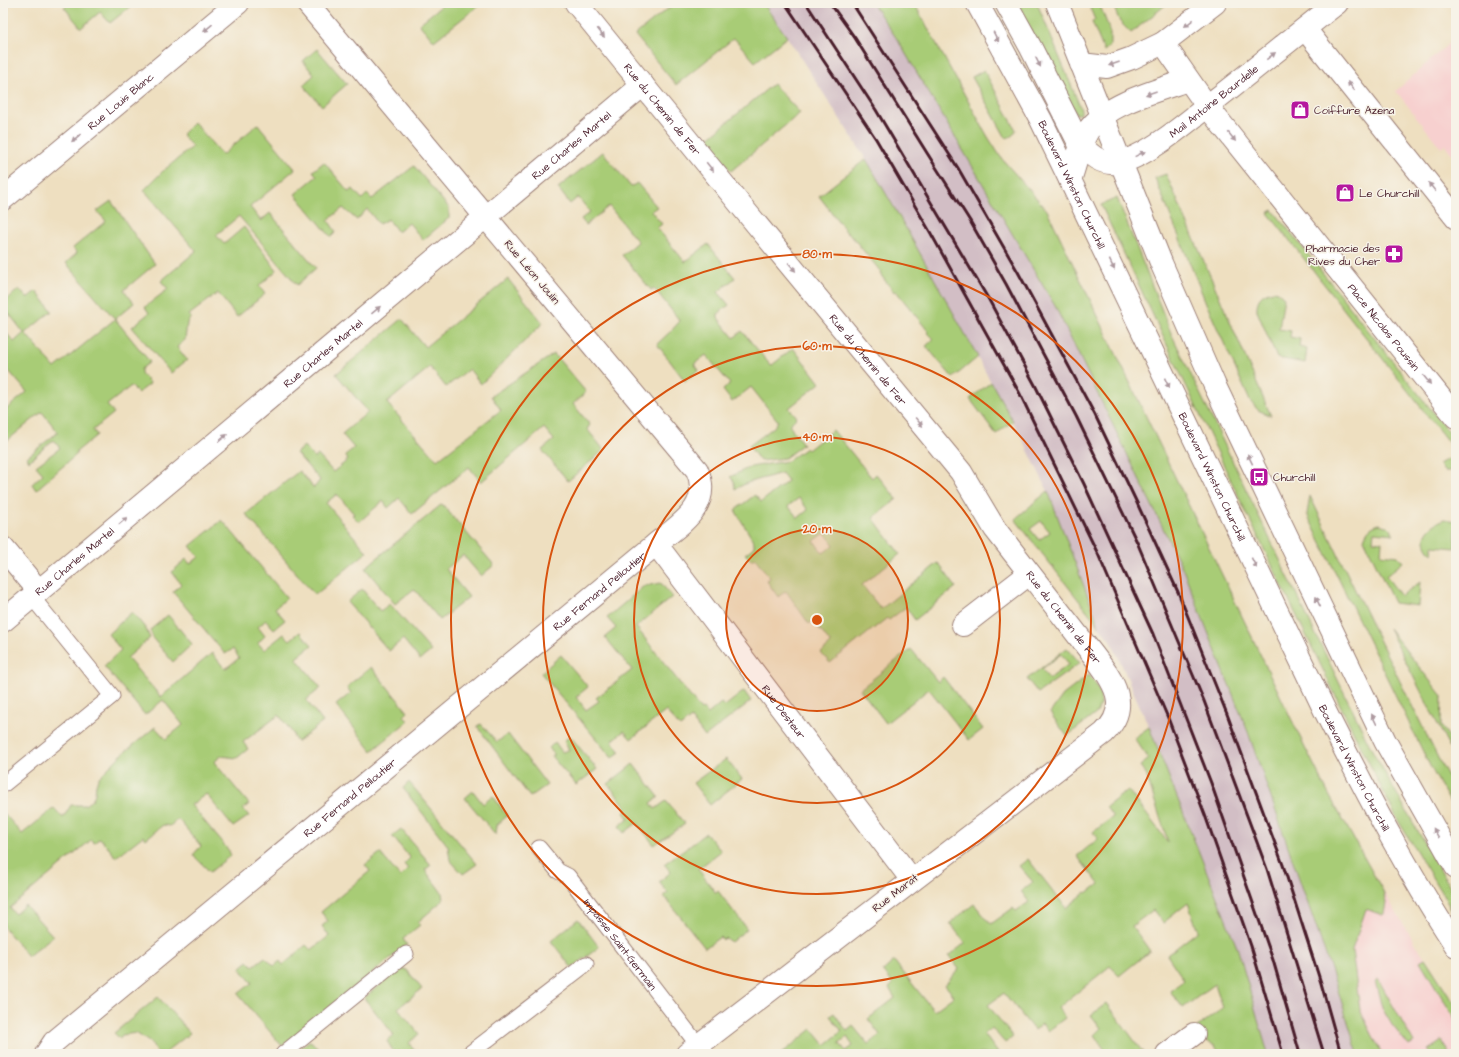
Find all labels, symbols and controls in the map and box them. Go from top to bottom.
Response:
one-way arrow [1183,19,1194,27]
one-way arrow [203,23,214,32]
one-way arrow [597,28,605,39]
one-way arrow [992,31,999,43]
one-way arrow [1265,51,1276,60]
one-way arrow [1035,56,1041,68]
street label: Rue du Chemin de Fer [621,60,704,158]
one-way arrow [1108,61,1120,67]
street label: Mail Antoine Bourdelle [1166,61,1261,141]
street label: Rue Louis Blanc [84,69,157,133]
one-way arrow [1346,80,1355,91]
one-way arrow [1145,90,1157,96]
shop icon: Coiffure Azena [1289,99,1311,121]
place label: Coiffure Azena [1314,103,1395,118]
street label: Rue Charles Martel [528,107,614,183]
street label: Boulevard Winston Churchill [1035,118,1110,251]
one-way arrow [1227,131,1236,142]
one-way arrow [70,133,81,142]
one-way arrow [1134,151,1146,157]
one-way arrow [705,161,714,172]
shop icon: Le Churchill [1334,182,1356,204]
one-way arrow [1427,182,1436,193]
place label: Le Churchill [1359,186,1420,201]
street label: Rue Léon Joulin [501,237,564,308]
place label: Pharmacie des Rives du Cher [1306,241,1380,269]
pharmacy icon: Pharmacie des Rives du Cher [1383,243,1405,265]
text: 80 m [802,246,832,263]
one-way arrow [1108,260,1115,271]
one-way arrow [787,262,796,273]
street label: Place Nicolas Poussin [1344,280,1424,374]
one-way arrow [371,305,381,314]
street label: Rue du Chemin de Fer [826,311,910,408]
street label: Rue Charles Martel [280,315,366,391]
text: 60 m [802,338,832,355]
one-way arrow [1422,375,1431,386]
one-way arrow [1164,377,1170,388]
street label: Boulevard Winston Churchill [1175,410,1250,544]
one-way arrow [915,416,924,427]
text: 40 m [802,429,833,446]
one-way arrow [217,433,228,442]
one-way arrow [1247,453,1253,465]
bus stop icon: Churchill [1248,466,1270,488]
place label: Churchill [1273,470,1316,485]
one-way arrow [117,517,128,526]
text: 20 m [802,521,832,538]
street label: Rue Charles Martel [31,523,117,599]
street label: Rue Fernand Pelloutier [550,548,649,634]
one-way arrow [1251,557,1257,569]
street label: Rue du Chemin de Fer [1023,567,1105,667]
one-way arrow [1315,596,1321,607]
centre of rings [810,613,824,627]
street label: Rue Desteur [758,682,809,742]
street label: Boulevard Winston Churchill [1315,702,1394,834]
one-way arrow [1371,713,1377,724]
street label: Rue Fernand Pelloutier [300,755,399,840]
one-way arrow [1433,827,1440,839]
street label: Rue Marat [869,870,922,916]
street label: Impasse Saint-Germain [580,895,661,994]

